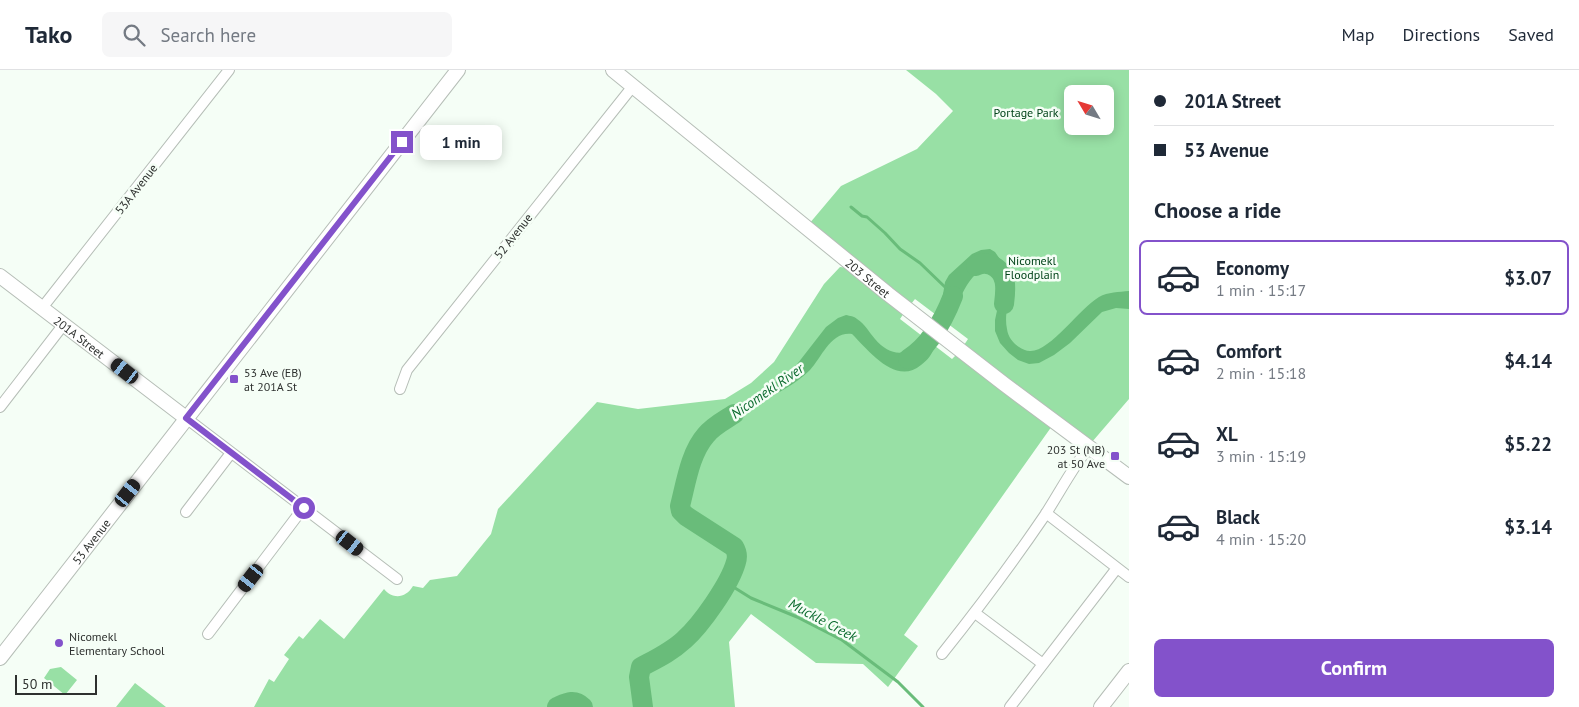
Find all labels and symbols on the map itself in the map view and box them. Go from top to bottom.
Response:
north arrow [1064,85,1114,135]
park label: Portage Park [994,105,1059,120]
callout: 1 min [420,124,502,160]
route end [391,131,413,153]
street label: 53A Avenue [112,161,160,217]
street label: 52 Avenue [491,210,535,262]
park label: Nicomekl Floodplain [1005,253,1059,282]
street label: 203 Street [843,255,894,301]
street label: 201A Street [51,312,108,361]
car [108,356,141,386]
water label: Nicomekl River [727,359,808,423]
place label: 53 Ave (EB) at 201A St [244,365,302,394]
marker: 53 Ave (EB) at 201A St [228,373,240,385]
place label: 203 St (NB) at 50 Ave [1047,442,1105,471]
marker: 203 St (NB) at 50 Ave [1109,450,1121,462]
car [112,477,143,509]
route start [293,497,315,519]
street label: 53 Avenue [69,516,113,567]
car [333,528,366,558]
car [235,562,266,594]
water label: Muckle Creek [786,594,861,646]
place label: Nicomekl Elementary School [69,629,165,658]
marker: Nicomekl Elementary School [53,637,65,649]
scale bar [15,672,98,695]

